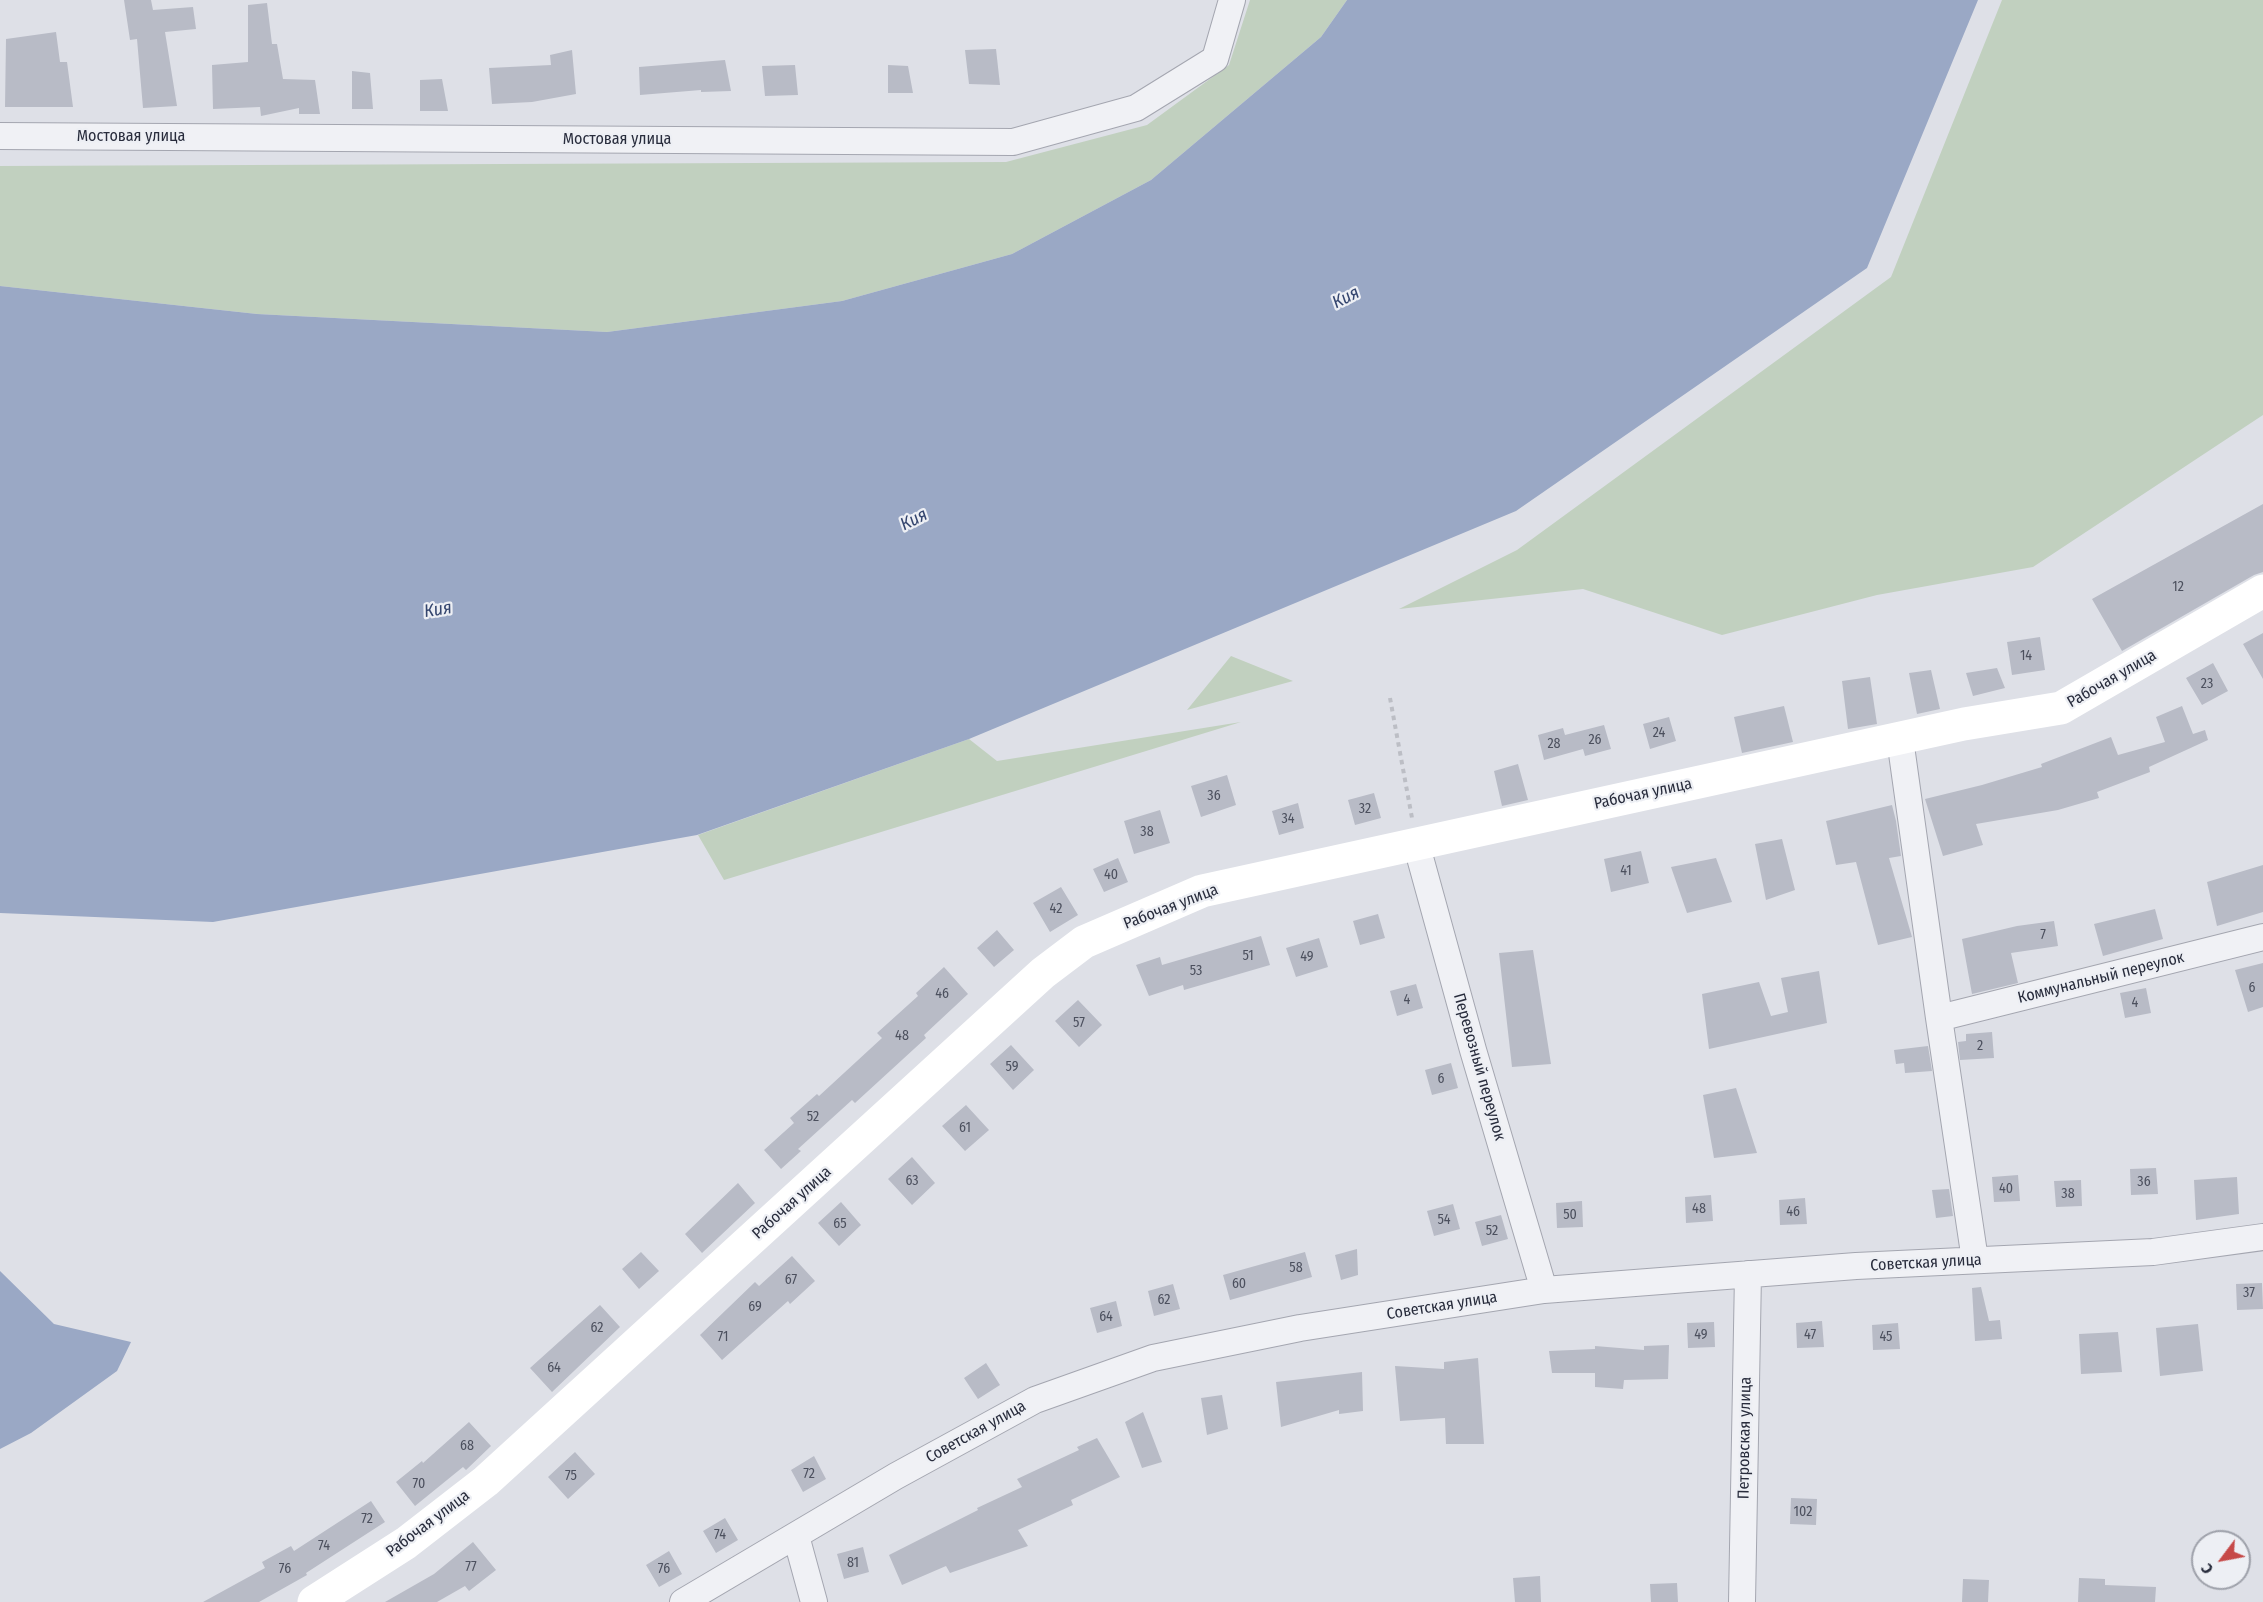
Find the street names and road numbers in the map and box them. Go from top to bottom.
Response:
street label: Мостовая улица [77,127,185,147]
street label: Мостовая улица [563,130,671,150]
street label: Рабочая улица [2064,646,2160,712]
street label: Рабочая улица [1592,774,1694,814]
street label: Рабочая улица [1121,880,1221,934]
street label: Коммунальный переулок [2016,948,2186,1008]
street label: Перевозный переулок [1449,991,1509,1143]
street label: Рабочая улица [749,1163,835,1243]
street label: Советская улица [1870,1250,1982,1276]
street label: Советская улица [1385,1288,1499,1324]
street label: Петровская улица [1734,1377,1756,1499]
street label: Советская улица [923,1397,1029,1467]
street label: Рабочая улица [382,1486,474,1562]

